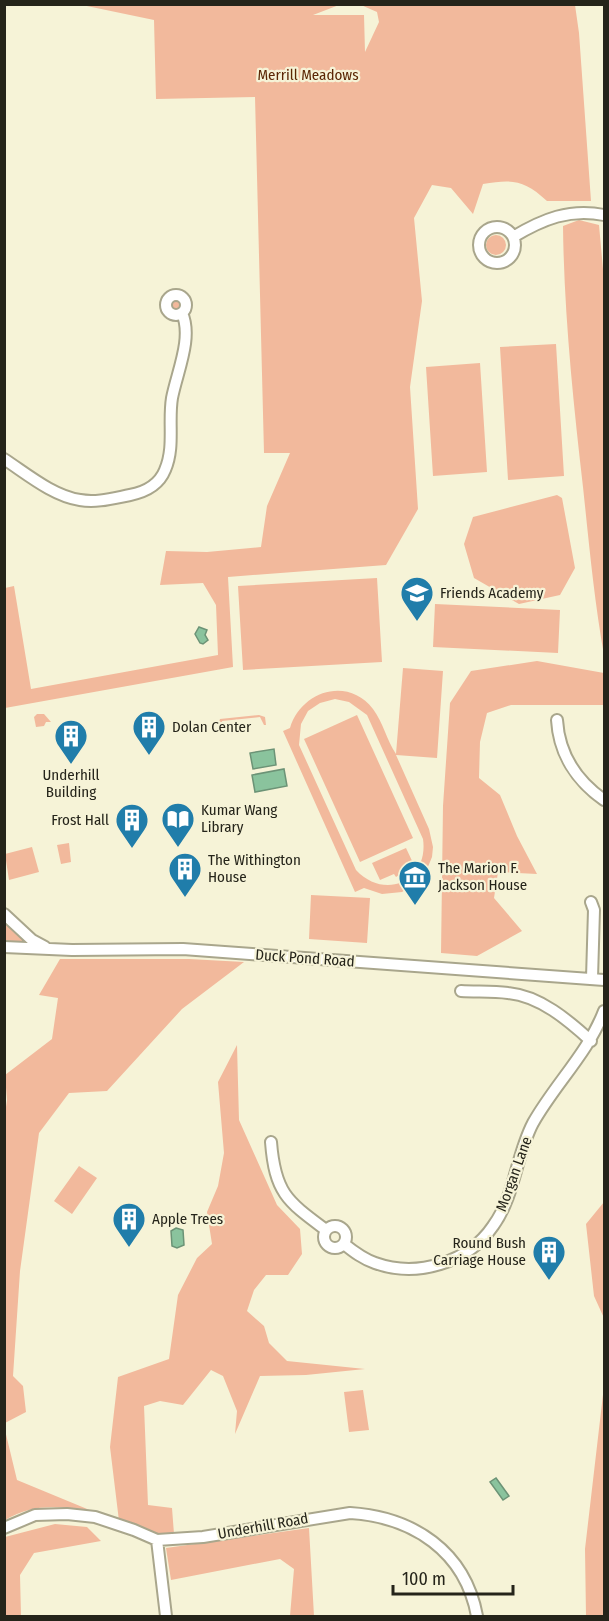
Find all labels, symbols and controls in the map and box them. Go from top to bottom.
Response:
park label: Merrill Meadows [257,66,359,84]
school or university icon: Friends Academy [399,575,435,622]
place label: Friends Academy [440,584,544,602]
building icon: Dolan Center [131,709,167,756]
building icon: Underhill Building [53,718,89,765]
place label: Dolan Center [172,718,252,736]
place label: Underhill Building [42,766,100,801]
library icon: Kumar Wang Library [160,801,196,848]
place label: Kumar Wang Library [201,801,277,836]
building icon: Frost Hall [114,802,150,849]
place label: Frost Hall [51,811,109,829]
building icon: The Withington House [167,851,203,898]
place label: The Withington House [208,851,301,886]
museum icon: The Marion F. Jackson House [397,859,433,906]
place label: The Marion F. Jackson House [438,859,527,894]
street label: Duck Pond Road [255,946,355,970]
street label: Morgan Lane [492,1134,536,1214]
building icon: Apple Trees [111,1201,147,1248]
place label: Apple Trees [152,1210,223,1228]
place label: Round Bush Carriage House [433,1234,526,1269]
building icon: Round Bush Carriage House [531,1234,567,1281]
street label: Underhill Road [216,1509,310,1543]
scale bar [393,1558,513,1596]
text: 100 m [402,1568,446,1590]

